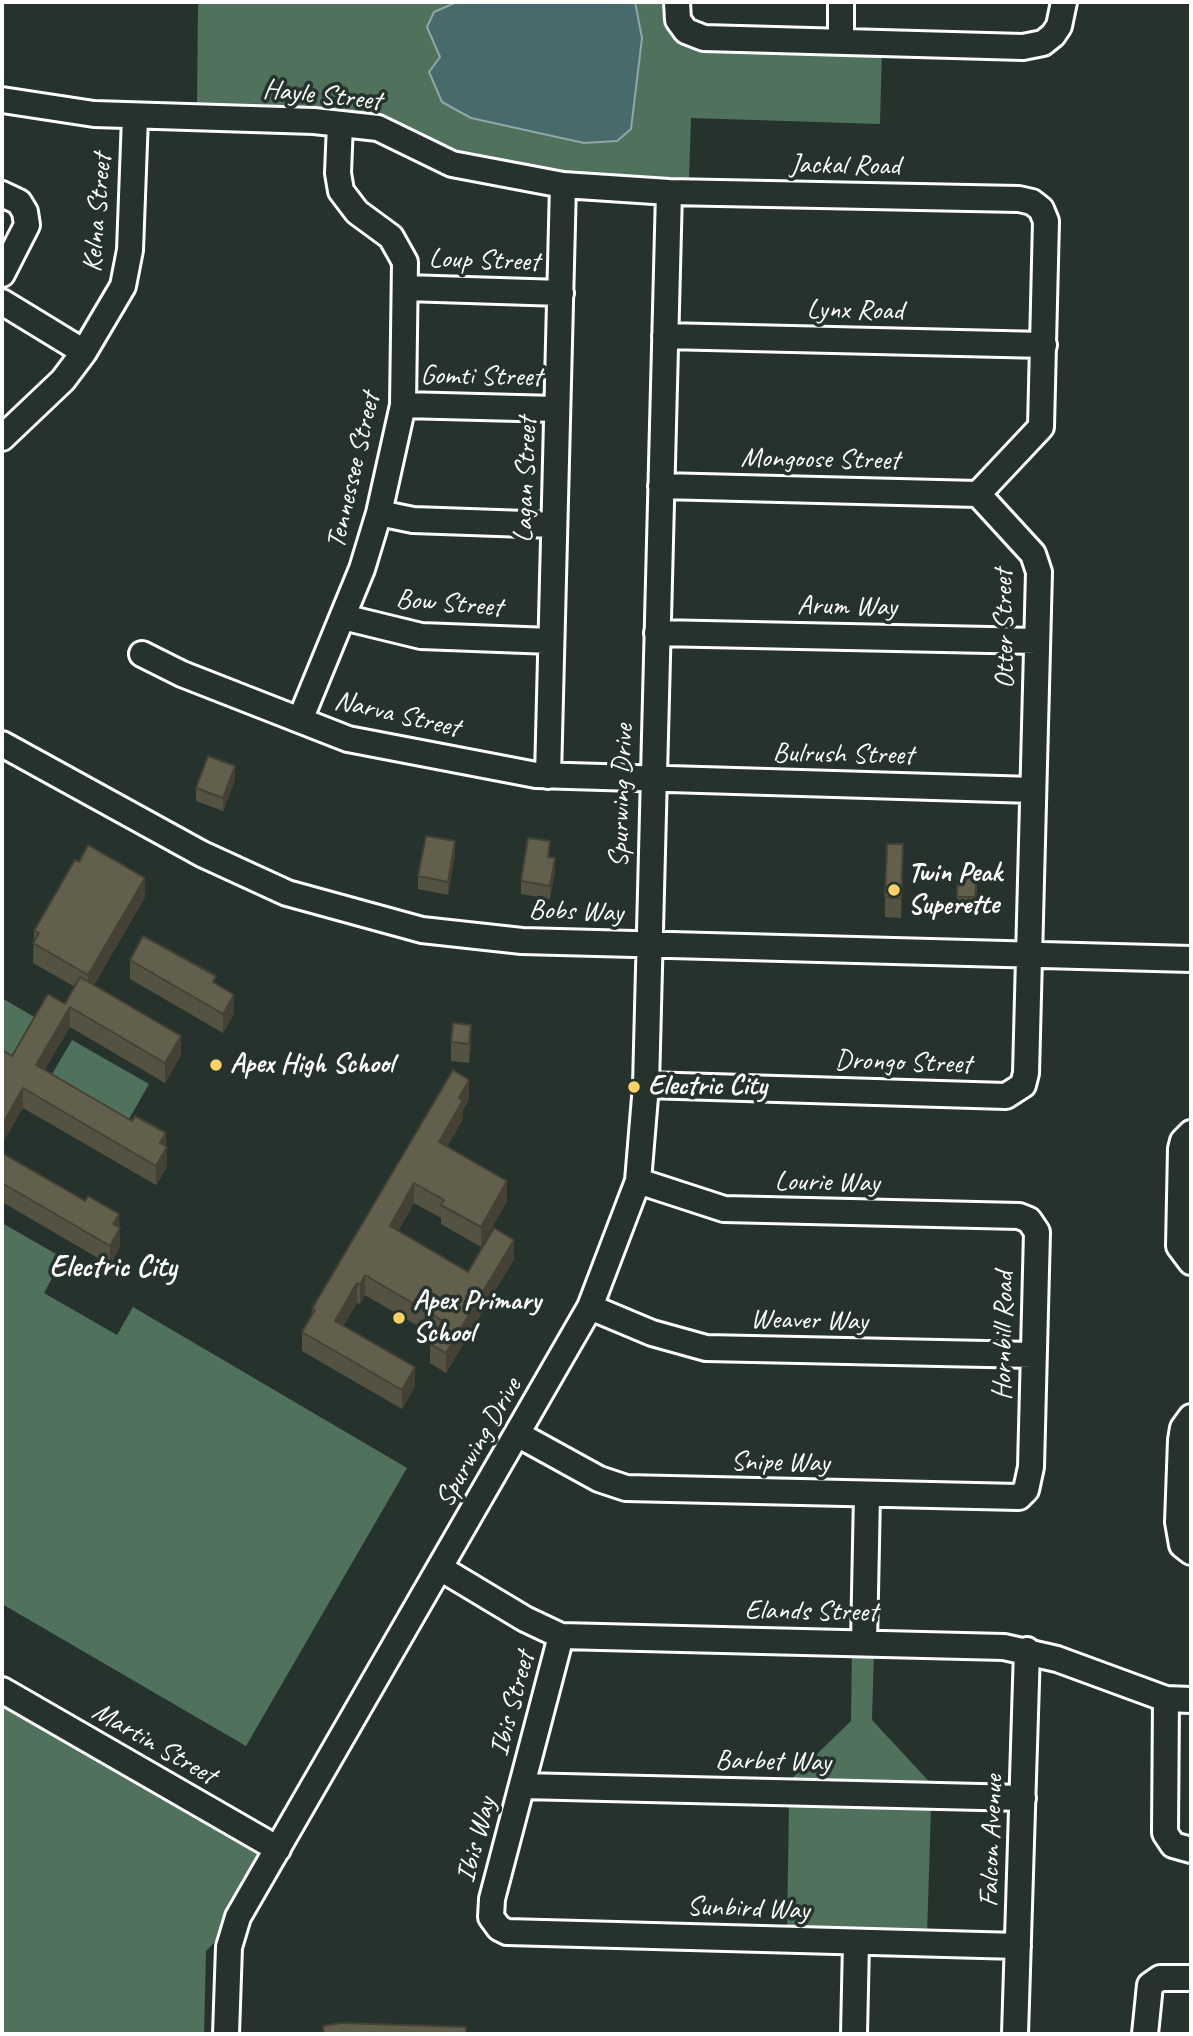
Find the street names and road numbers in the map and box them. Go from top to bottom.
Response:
street label: Hayle Street [261,73,383,119]
street label: Jackal Road [790,148,900,184]
street label: Kelna Street [76,152,120,274]
street label: Loup Street [428,242,540,280]
street label: Lynx Road [806,293,904,329]
street label: Gomti Street [420,359,542,395]
street label: Tennessee Street [320,390,388,552]
street label: Lagan Street [507,417,545,543]
street label: Mongoose Street [740,442,900,478]
street label: Otter Street [987,569,1023,689]
street label: Bow Street [395,583,503,625]
street label: Arum Way [797,589,897,625]
street label: Narva Street [331,684,463,746]
street label: Spurwing Drive [603,724,641,868]
street label: Bulrush Street [772,737,914,773]
street label: Bobs Way [528,894,624,930]
street label: Drongo Street [834,1044,972,1082]
street label: Lourie Way [774,1165,880,1201]
street label: Hornbill Road [986,1271,1022,1401]
street label: Weaver Way [750,1303,868,1339]
street label: Spurwing Drive [429,1372,529,1514]
street label: Snipe Way [730,1445,830,1481]
street label: Elands Street [744,1594,878,1630]
street label: Ibis Street [483,1648,543,1760]
street label: Martin Street [86,1695,222,1793]
street label: Barbet Way [715,1744,831,1780]
street label: Falcon Avenue [973,1774,1011,1908]
street label: Ibis Way [450,1794,504,1886]
street label: Sunbird Way [686,1890,810,1928]

